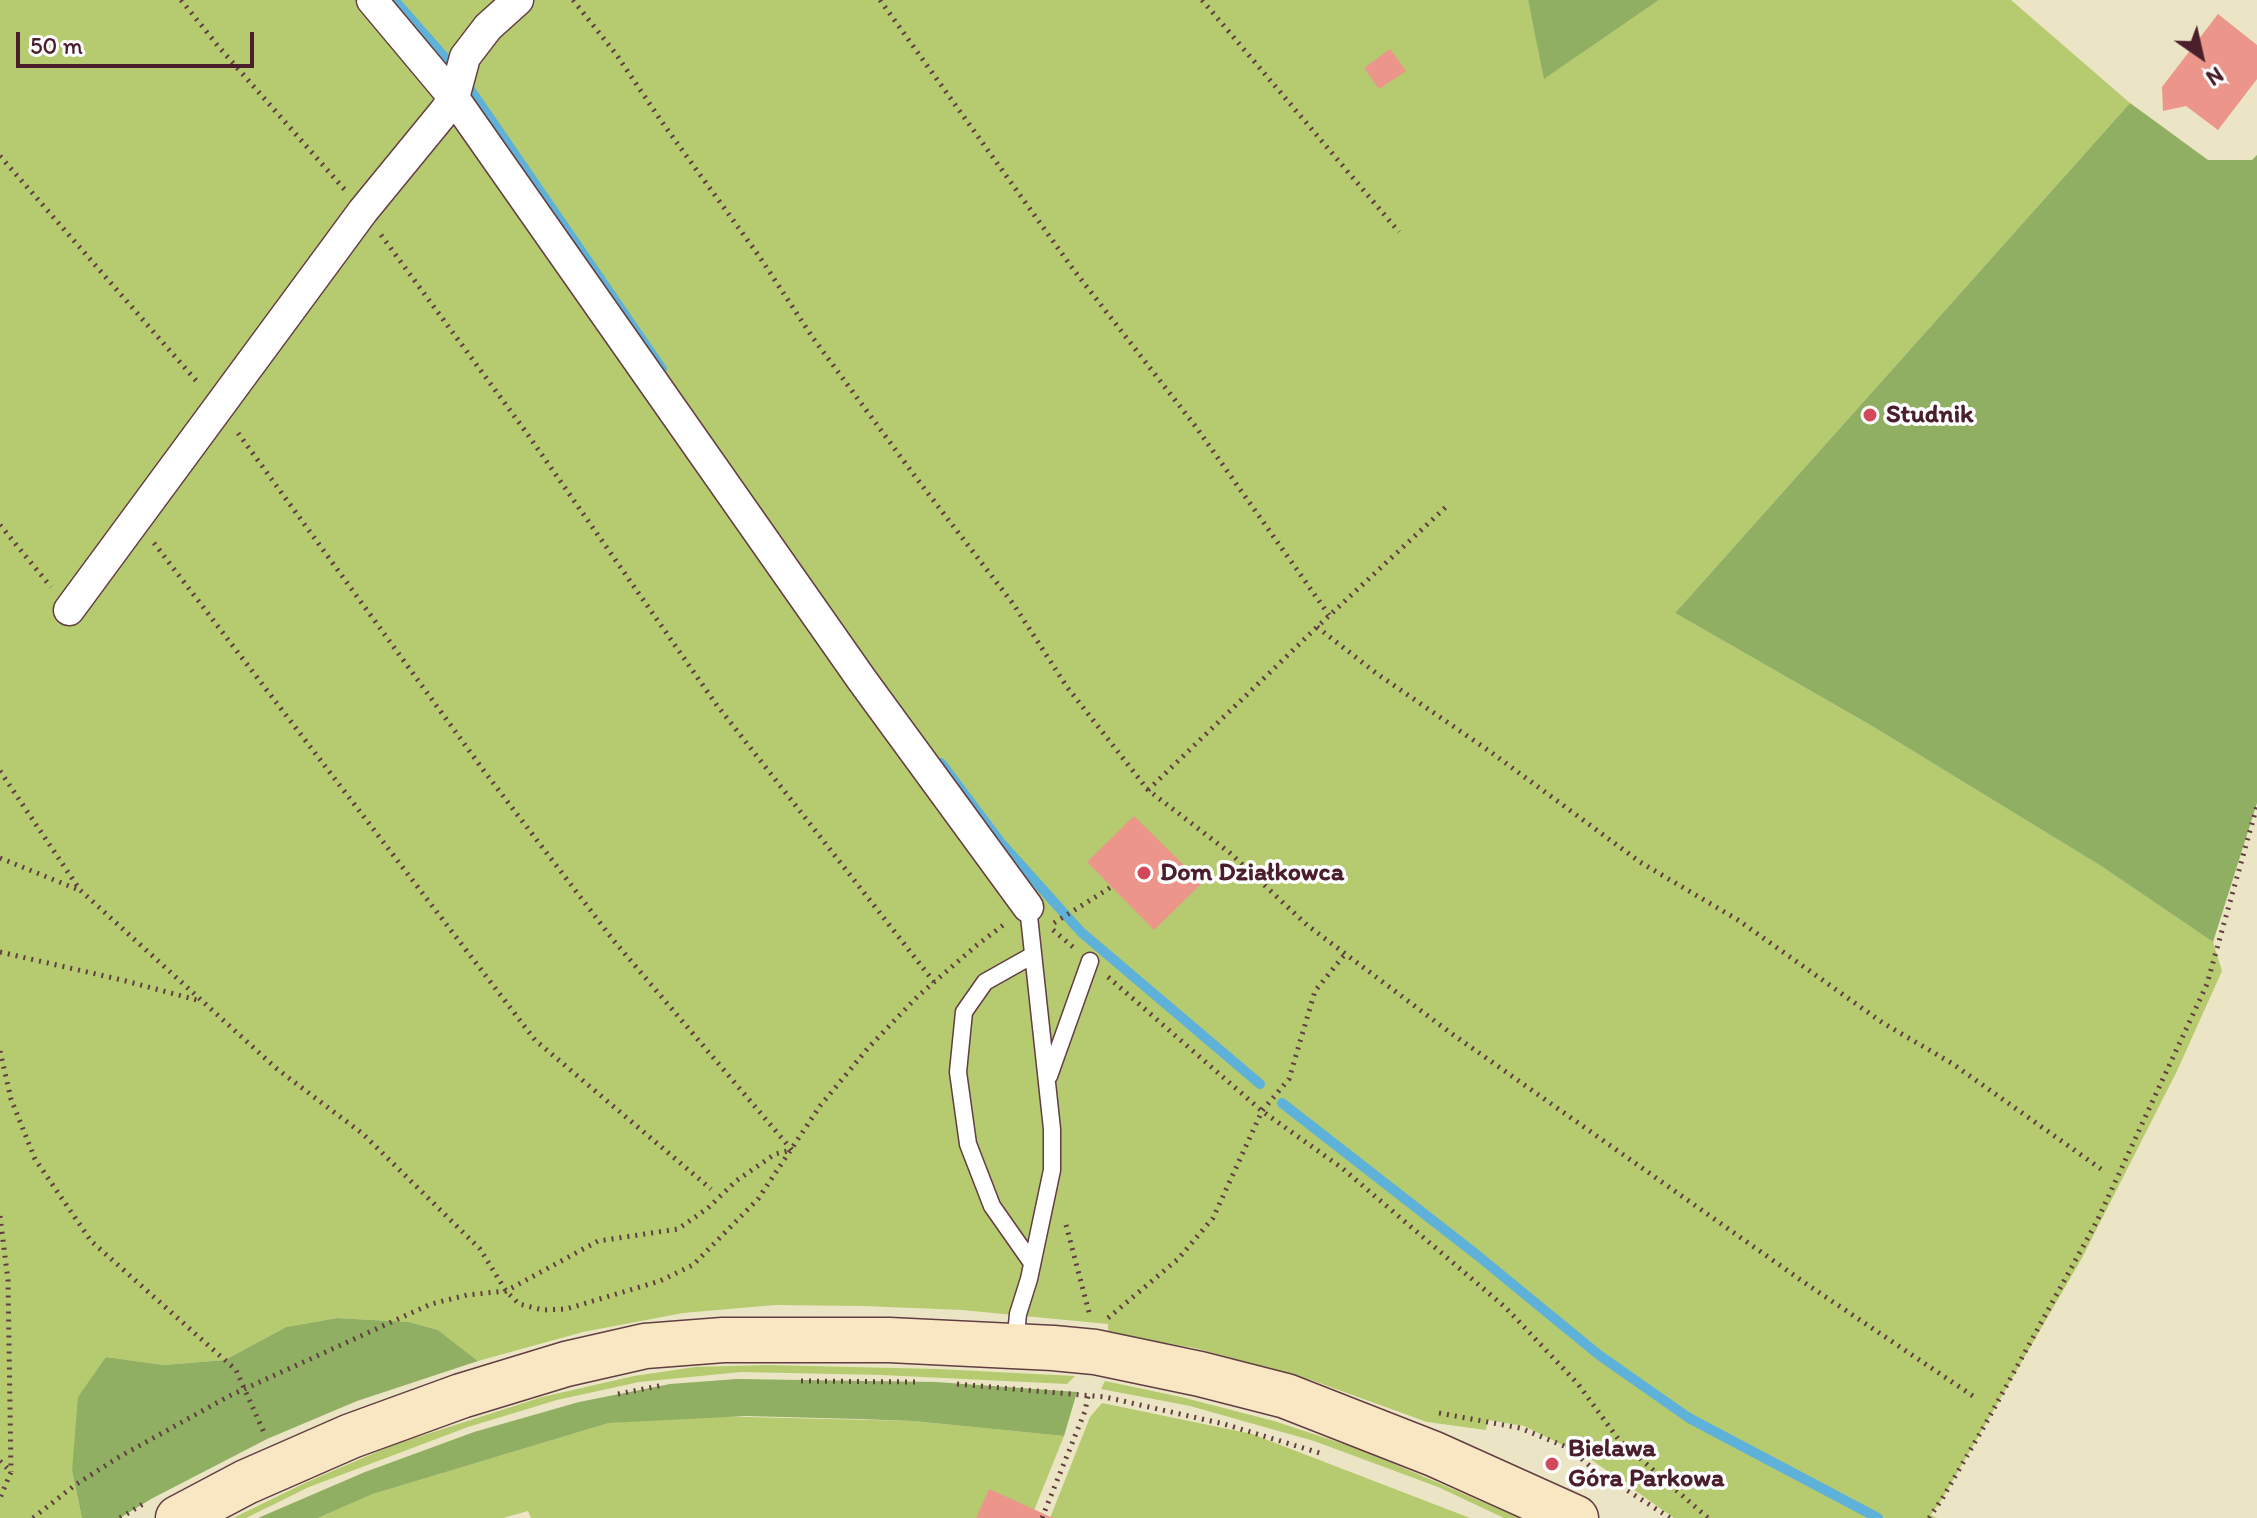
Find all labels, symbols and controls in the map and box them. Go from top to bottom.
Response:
scale bar [20,16,258,66]
north arrow [2161,16,2241,96]
text: 50 m [30,31,83,60]
text: N [2201,61,2228,92]
place label: Studnik [1886,399,1974,431]
marker: Studnik [1861,406,1879,424]
place label: Dom Działkowca [1160,857,1344,889]
marker: Dom Działkowca [1135,864,1153,882]
place label: Bielawa Góra Parkowa [1568,1433,1725,1494]
marker: Bielawa Góra Parkowa [1543,1455,1561,1473]

